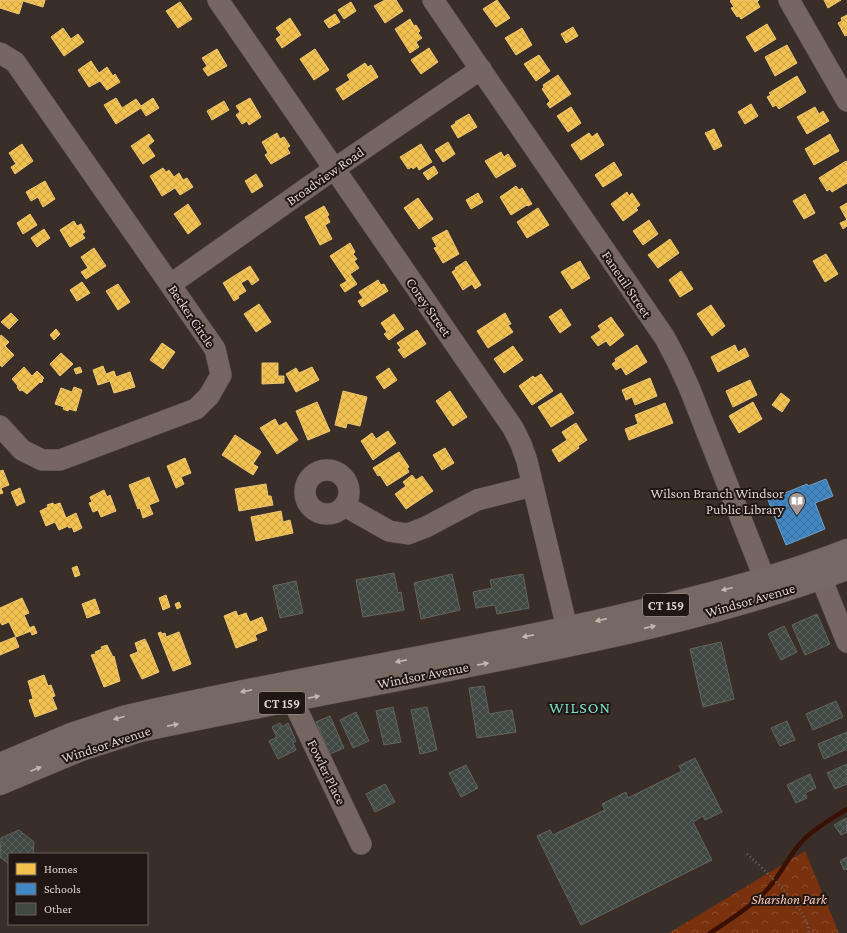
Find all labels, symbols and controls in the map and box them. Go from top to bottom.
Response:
street label: Broadview Road [283,143,367,209]
street label: Faneuil Street [599,248,655,321]
street label: Corey Street [403,275,455,340]
street label: Becker Circle [165,282,219,350]
place label: Wilson Branch Windsor Public Library [651,485,785,517]
library icon: Wilson Branch Windsor Public Library [787,491,807,516]
street label: Windsor Avenue [703,580,797,620]
one-way arrow [721,586,733,592]
road number: CT 159 [643,594,689,616]
one-way arrow [595,617,607,623]
one-way arrow [644,624,656,630]
one-way arrow [522,633,535,639]
street label: Windsor Avenue [376,658,470,692]
one-way arrow [395,658,407,664]
one-way arrow [476,660,489,666]
one-way arrow [240,689,252,695]
road number: CT 159 [259,692,305,714]
one-way arrow [308,694,320,700]
district label: WILSON [549,699,611,716]
one-way arrow [112,715,124,721]
one-way arrow [166,721,179,727]
street label: Windsor Avenue [60,722,152,766]
street label: Fowler Place [304,737,350,807]
one-way arrow [30,765,42,771]
legend [8,853,148,925]
text: Homes [44,862,78,876]
text: Schools [44,882,81,896]
park label: Sharshon Park [751,891,828,907]
text: Other [44,902,73,916]

